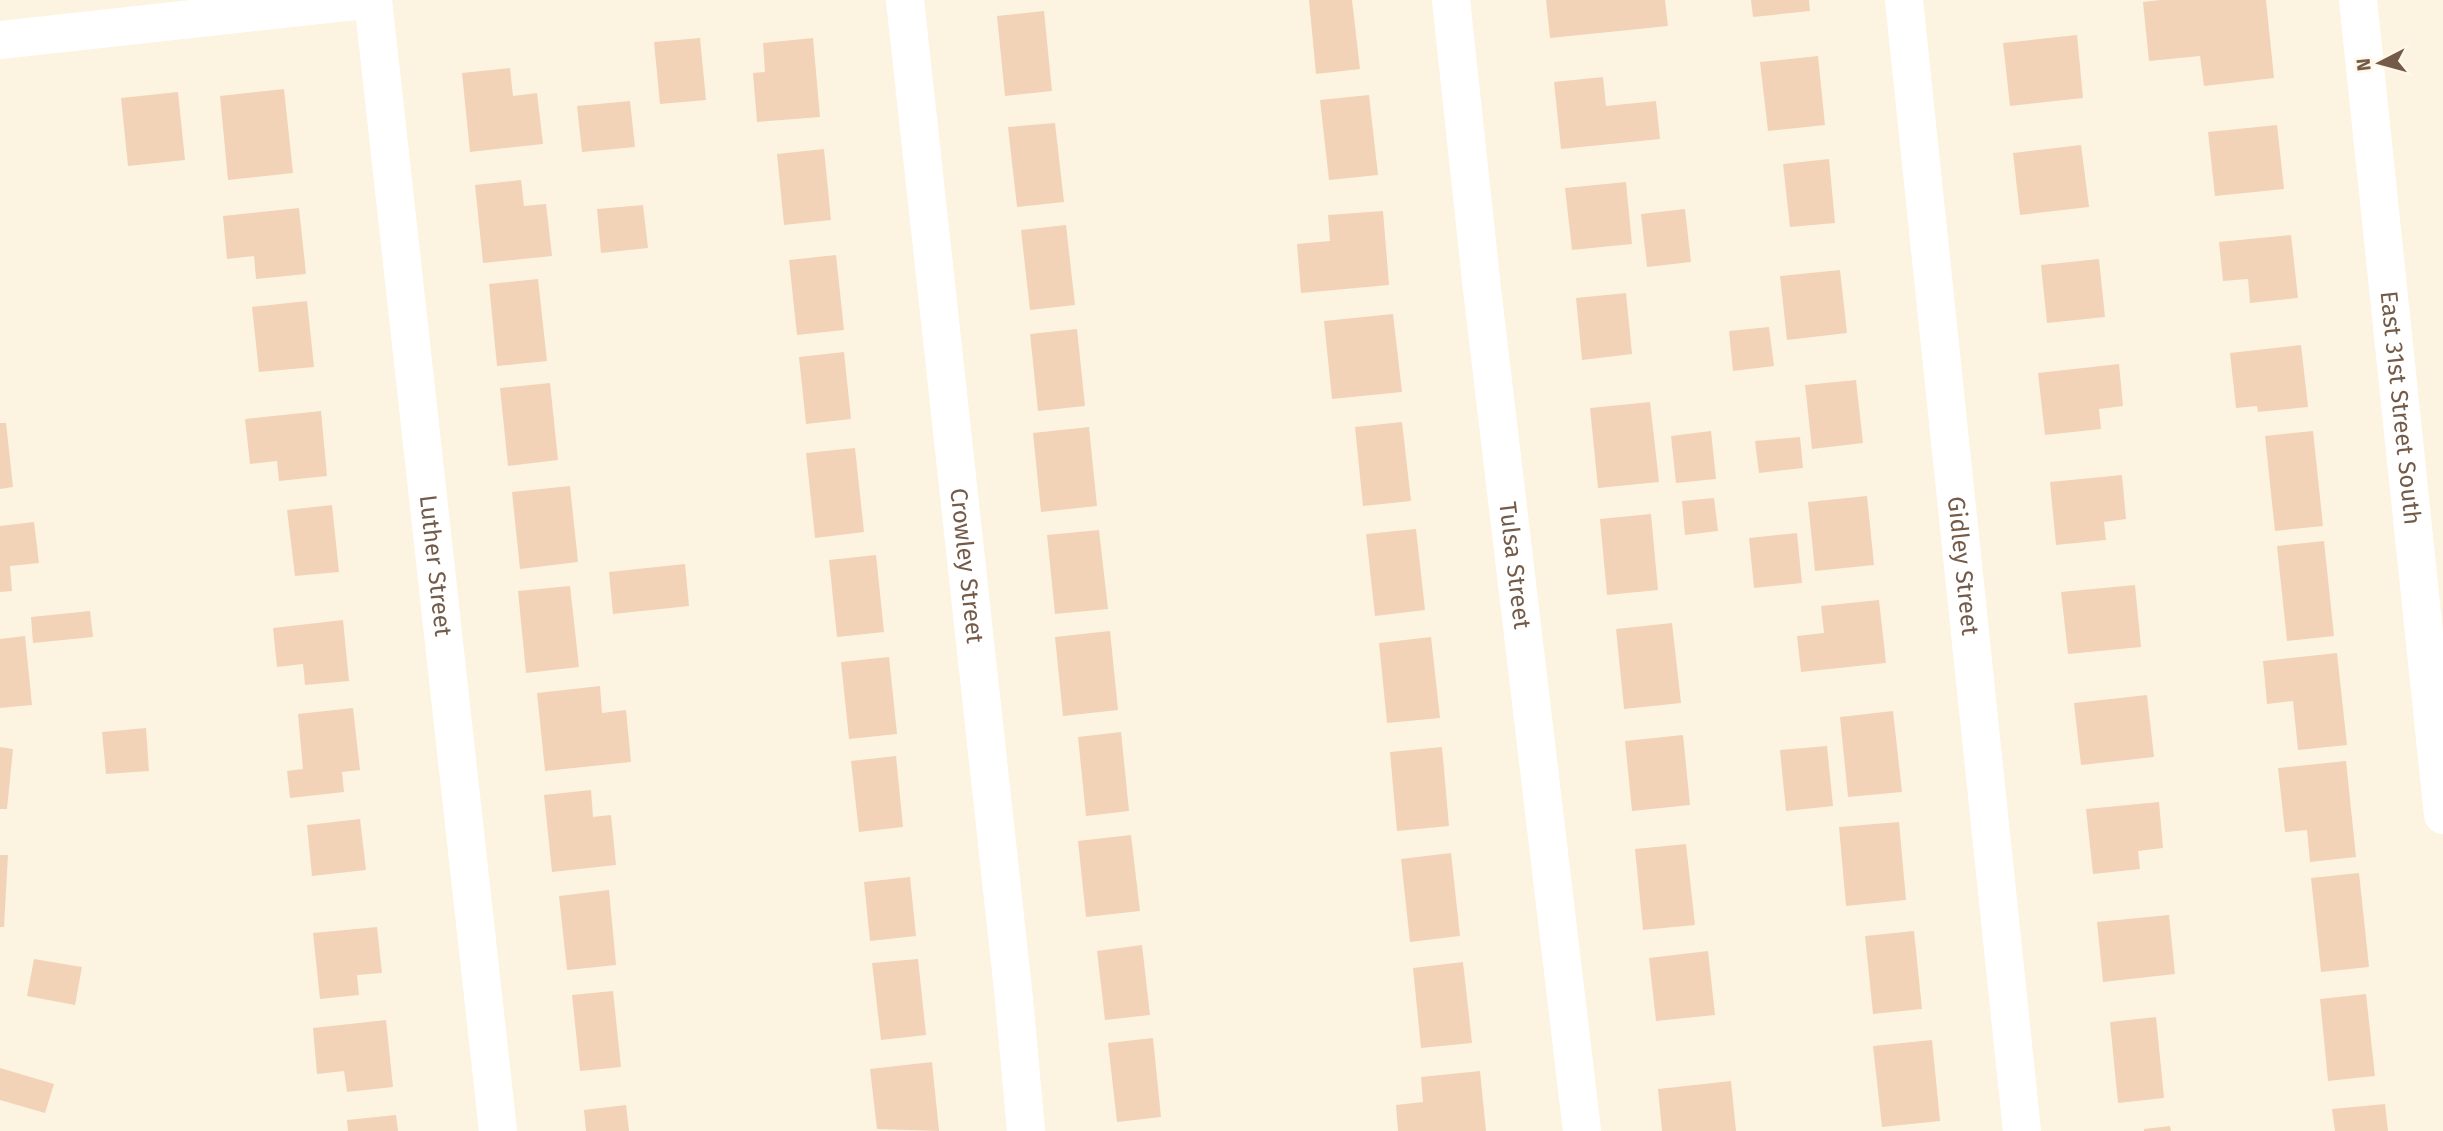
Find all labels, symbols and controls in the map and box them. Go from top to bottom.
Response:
north arrow [2345,28,2415,98]
text: N [2351,57,2376,72]
street label: East 31st Street South [2374,289,2427,526]
street label: Crowley Street [944,487,989,645]
street label: Luther Street [414,493,457,638]
street label: Gidley Street [1942,495,1984,637]
street label: Tulsa Street [1493,500,1536,631]

